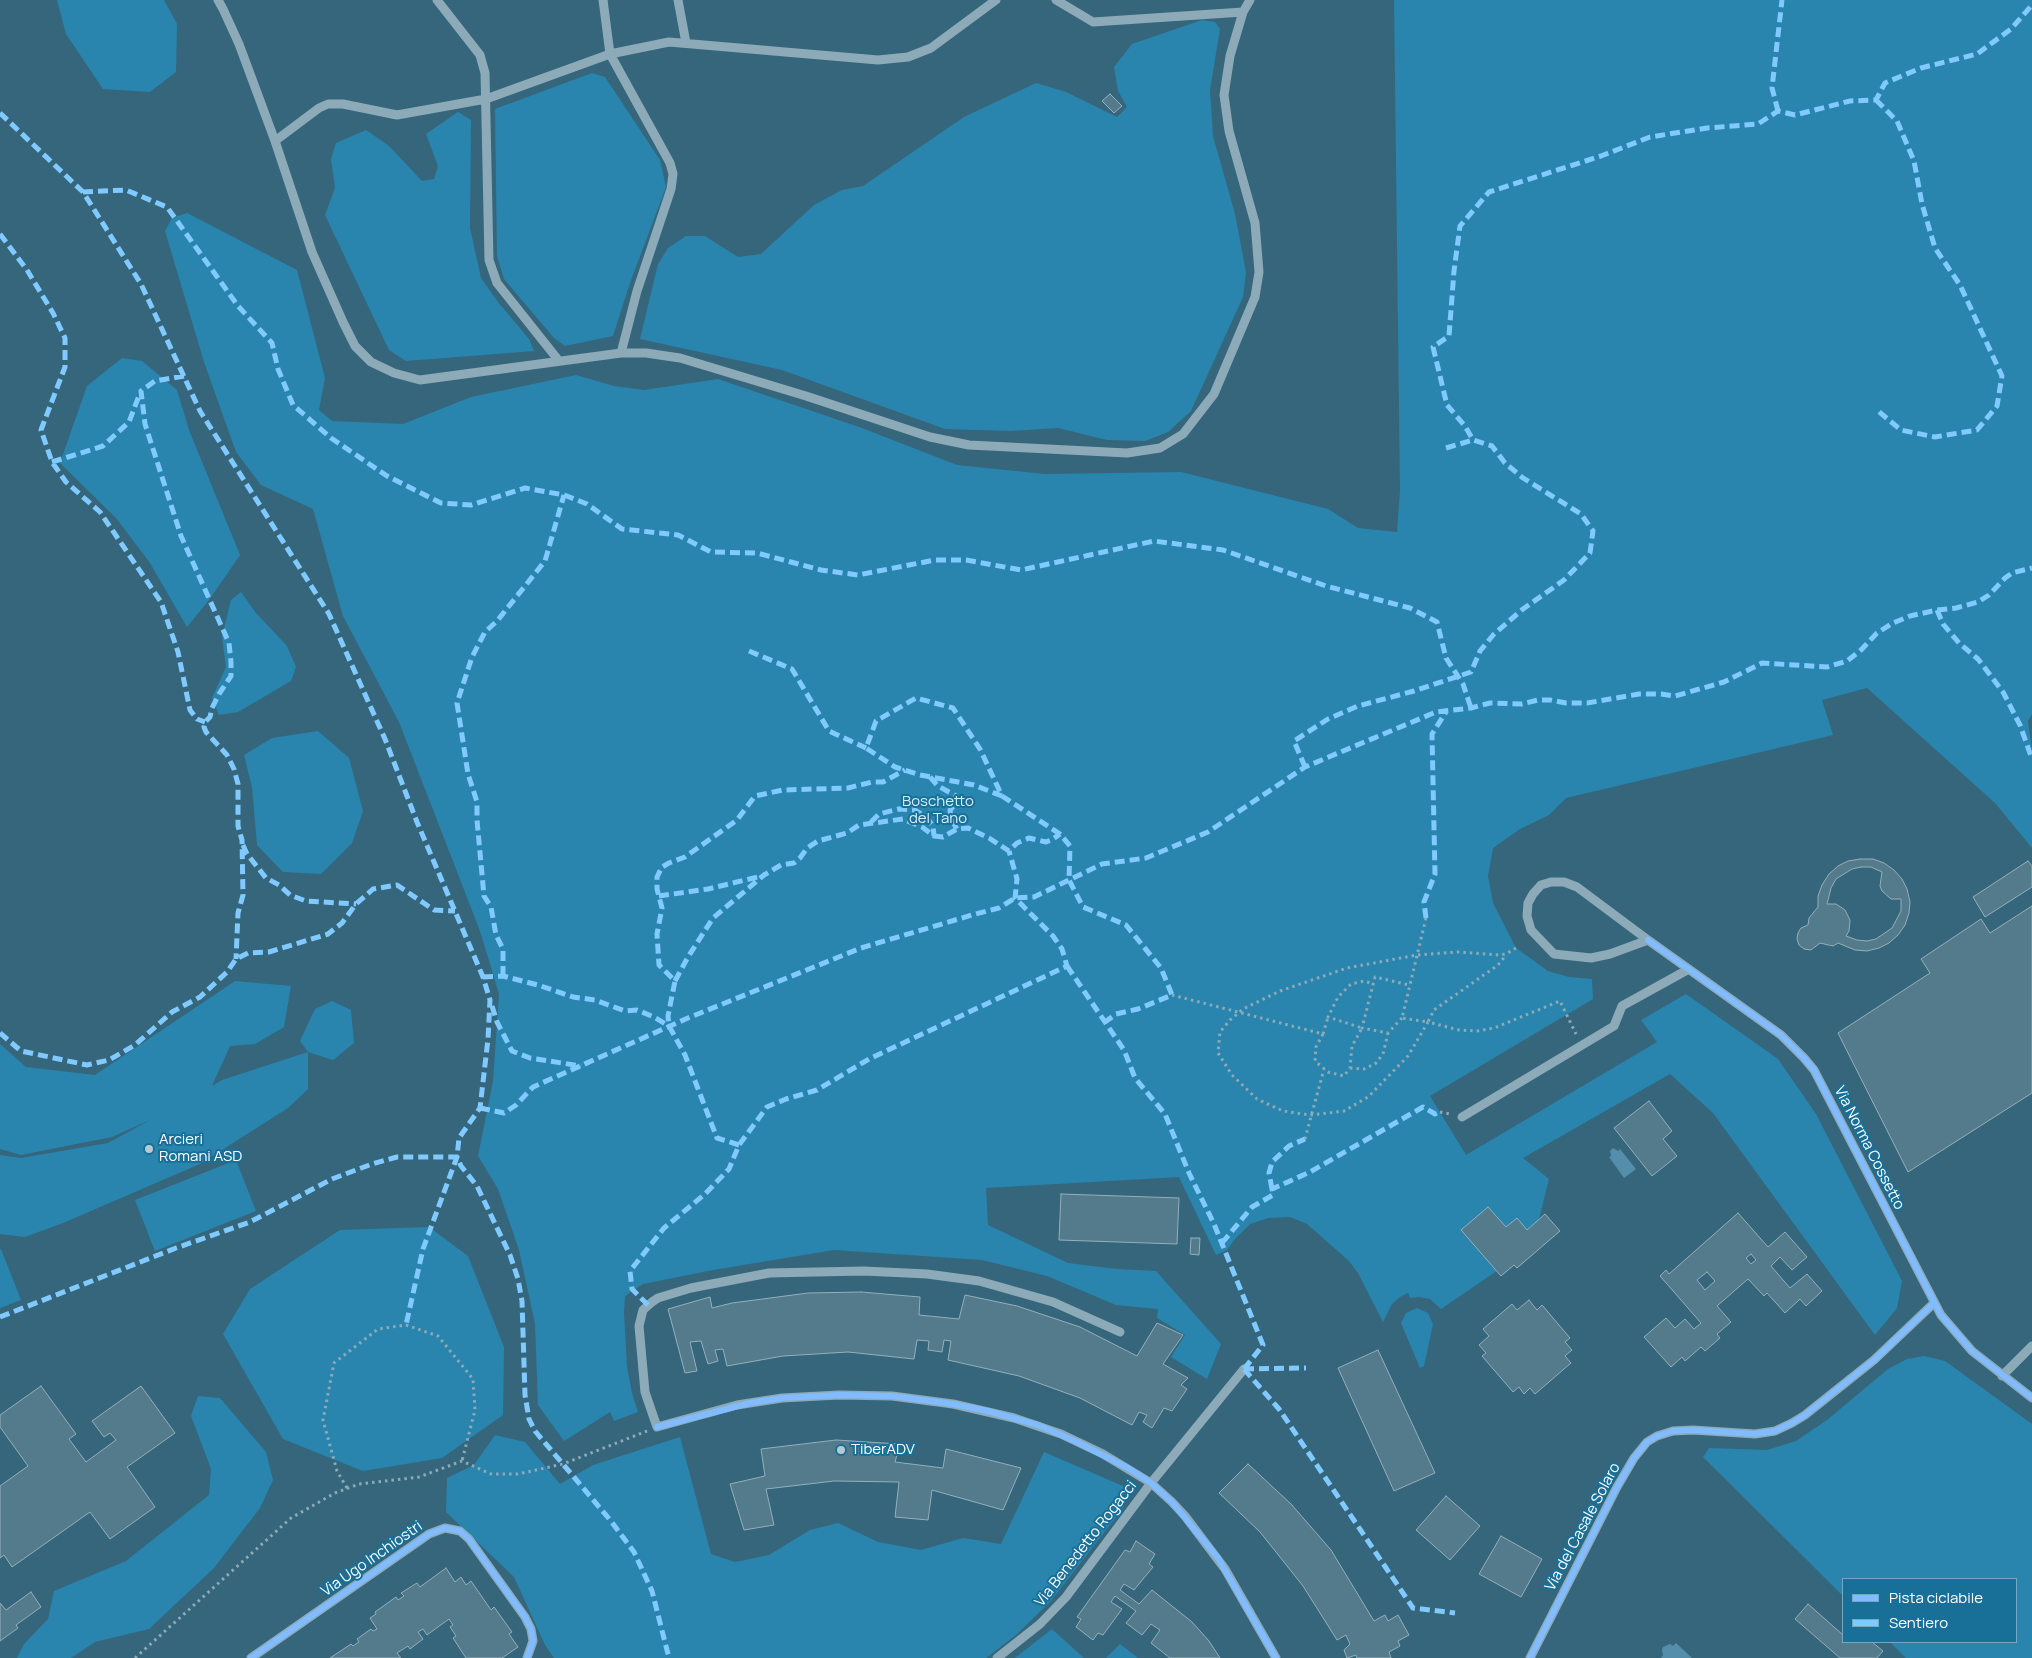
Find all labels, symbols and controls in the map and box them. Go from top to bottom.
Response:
park label: Boschetto del Tano [902,793,974,828]
street label: Via Norma Cossetto [1830,1083,1908,1213]
place label: Arcieri Romani ASD [159,1131,242,1166]
marker: Arcieri Romani ASD [143,1143,155,1155]
place label: TiberADV [851,1441,915,1459]
marker: TiberADV [835,1444,847,1456]
street label: Via del Casale Solaro [1542,1460,1624,1594]
street label: Via Benedetto Rogacci [1031,1477,1141,1611]
street label: Via Ugo Inchiostri [318,1517,426,1601]
legend [1842,1578,2017,1643]
text: Pista ciclabile [1889,1587,1983,1608]
text: Sentiero [1889,1612,1948,1633]

